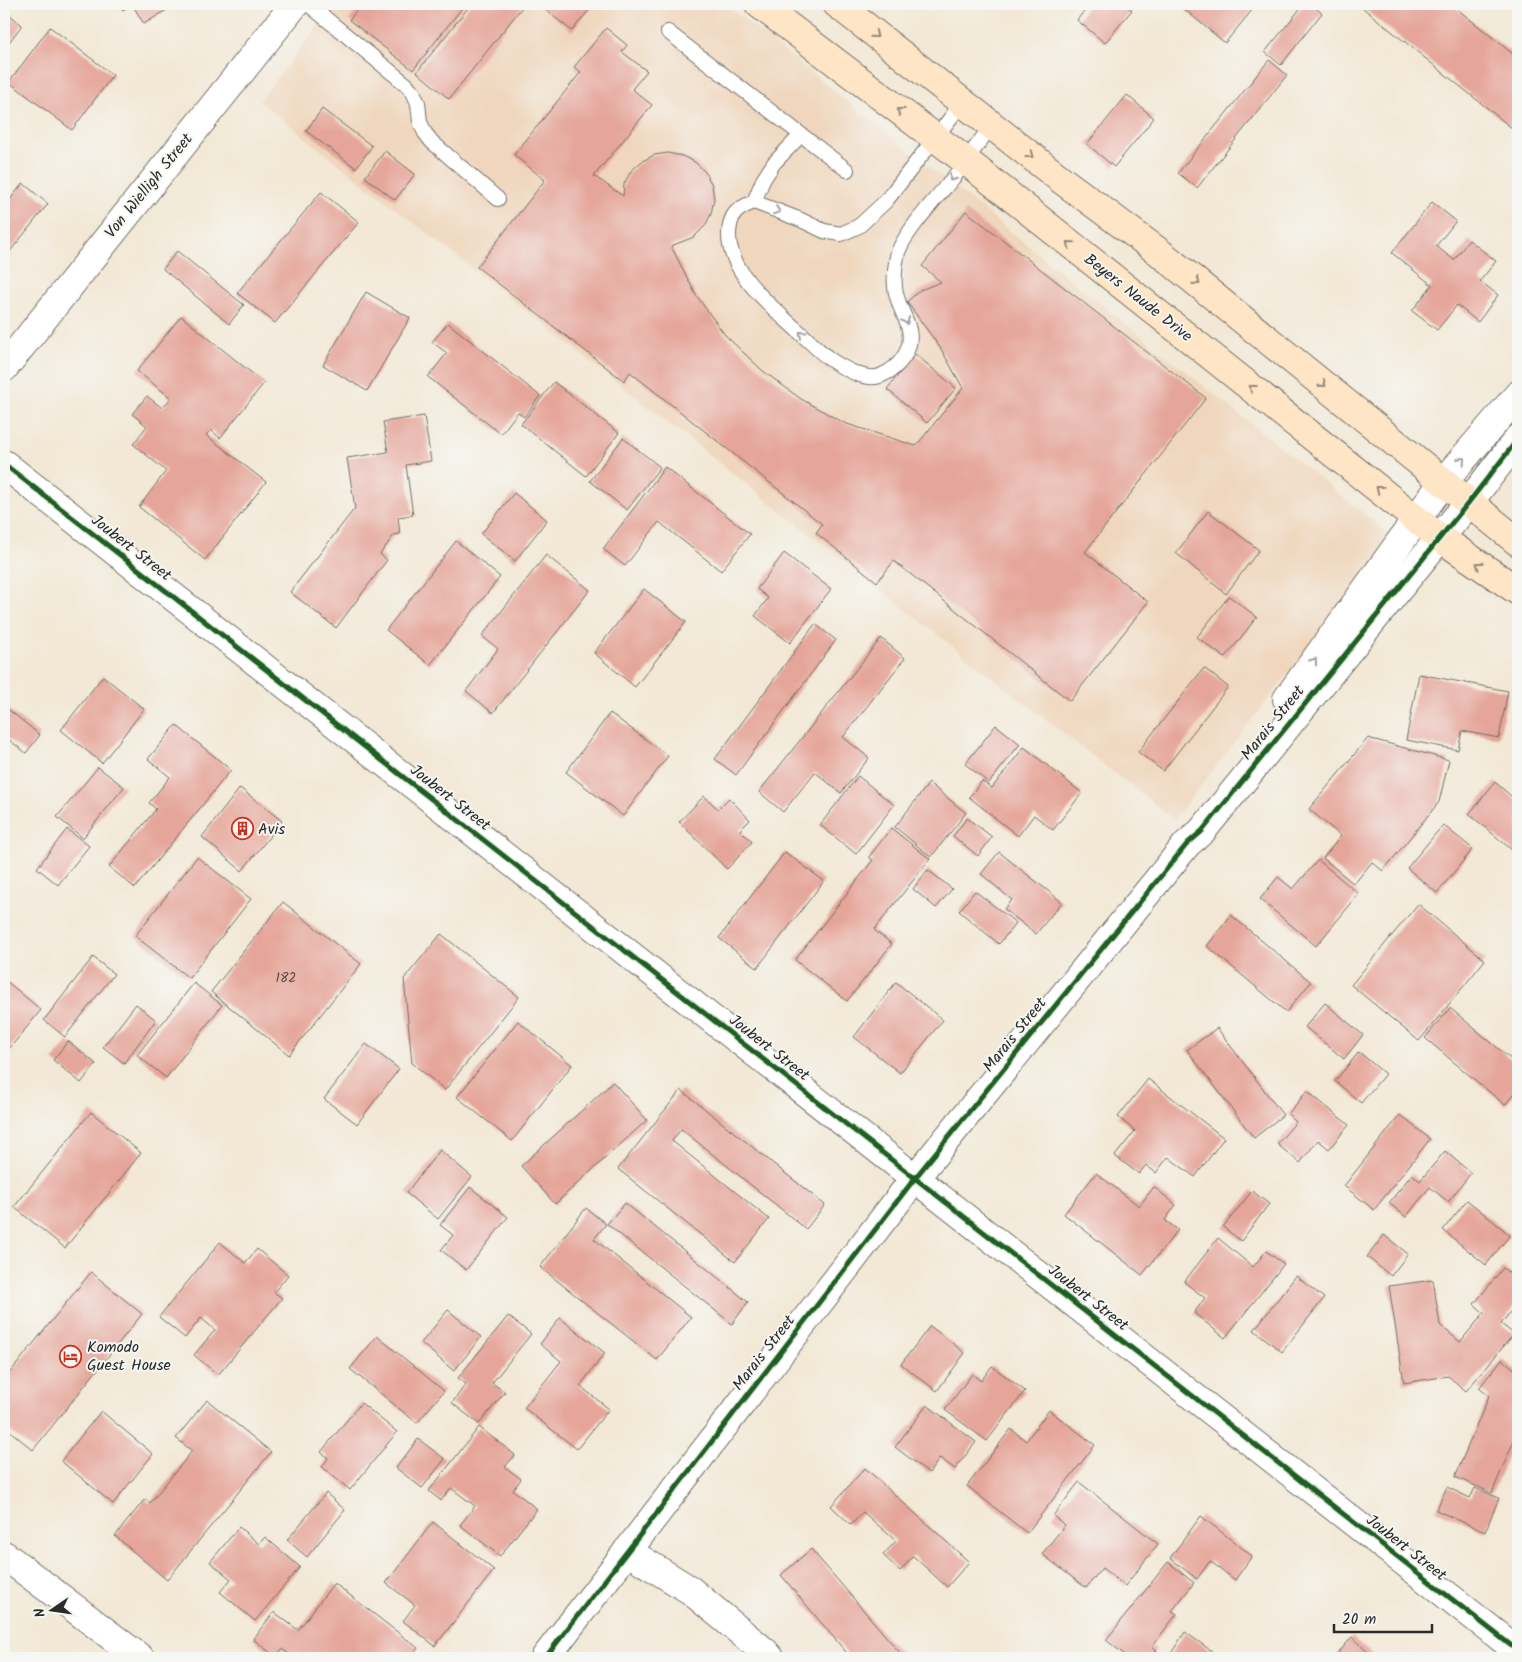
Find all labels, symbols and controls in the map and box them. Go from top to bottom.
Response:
one-way arrow [869,29,878,37]
one-way arrow [897,109,906,117]
street label: Von Wielligh Street [99,127,200,244]
one-way arrow [1024,150,1033,158]
one-way arrow [950,172,958,181]
one-way arrow [773,205,781,215]
one-way arrow [1067,241,1076,249]
street label: Beyers Naude Drive [1078,248,1198,348]
one-way arrow [1191,277,1200,286]
one-way arrow [900,316,910,324]
one-way arrow [798,331,807,340]
one-way arrow [1318,379,1327,388]
one-way arrow [1249,386,1258,394]
one-way arrow [1457,456,1466,465]
one-way arrow [1376,486,1385,495]
street label: Joubert Street [85,508,177,588]
one-way arrow [1475,561,1484,571]
one-way arrow [1309,658,1317,667]
street label: Marais Street [1235,679,1312,766]
street label: Joubert Street [404,758,496,838]
building icon: Avis [230,817,254,841]
place label: Avis [258,817,285,842]
house number: 182 [276,967,296,989]
street label: Marais Street [977,991,1054,1078]
street label: Joubert Street [723,1008,815,1088]
street label: Joubert Street [1042,1258,1134,1338]
street label: Marais Street [726,1309,802,1396]
place label: Komodo Guest House [87,1335,171,1378]
hotel icon: Komodo Guest House [59,1344,83,1368]
street label: Joubert Street [1360,1508,1452,1588]
north arrow [28,1584,78,1634]
scale bar [1334,1602,1432,1634]
text: N [29,1606,52,1619]
text: 20 m [1342,1608,1376,1632]

